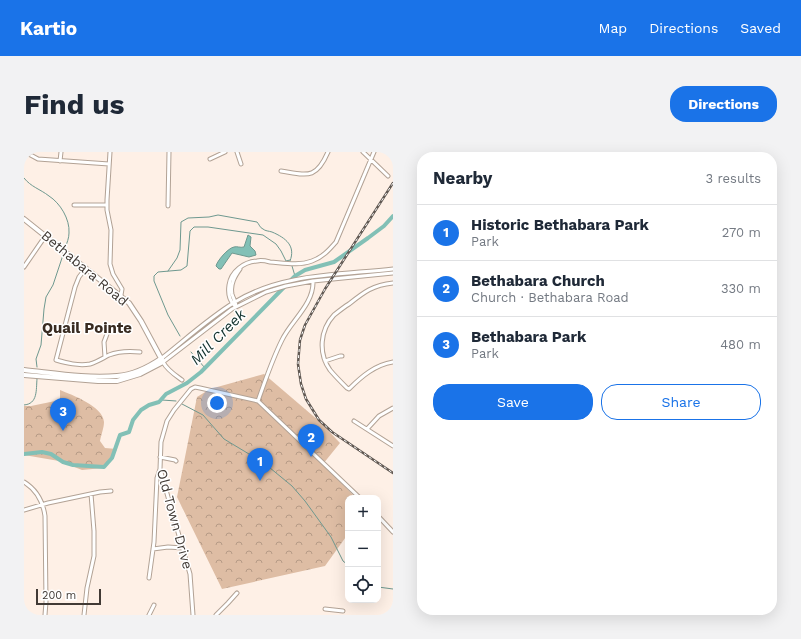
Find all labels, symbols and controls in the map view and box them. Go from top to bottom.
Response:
text: Kartio [20,17,77,40]
text: Map [599,20,627,36]
text: Directions [649,20,718,36]
text: Saved [740,20,781,36]
button: Directions [670,86,777,122]
text: Find us [24,88,124,121]
text: Nearby [433,168,492,188]
text: 3 results [706,171,761,186]
text: Historic Bethabara Park [471,216,649,234]
text: 1 [443,225,449,240]
text: 270 m [722,225,761,240]
street label: Bethabara Road [38,227,132,309]
text: Park [471,234,499,249]
text: Bethabara Church [471,272,605,290]
text: 2 [442,281,450,296]
text: 330 m [721,281,761,296]
text: Church · Bethabara Road [471,290,629,305]
water label: Mill Creek [187,305,250,368]
district label: Quail Pointe [42,319,132,337]
text: Bethabara Park [471,328,586,346]
text: 3 [442,337,450,352]
text: 480 m [720,337,761,352]
text: Park [471,346,499,361]
button: Save [433,384,593,420]
button: Share [601,384,761,420]
your location [207,393,227,413]
pin: 3 [50,398,76,431]
pin: 2 [298,424,324,457]
pin: 1 [247,448,273,481]
street label: Old Town Drive [154,467,196,571]
map controls [345,495,381,603]
button: + [345,495,381,531]
button: − [345,531,381,567]
button: locate [345,567,381,603]
scale bar [36,587,101,606]
text: 200 m [42,589,76,602]

